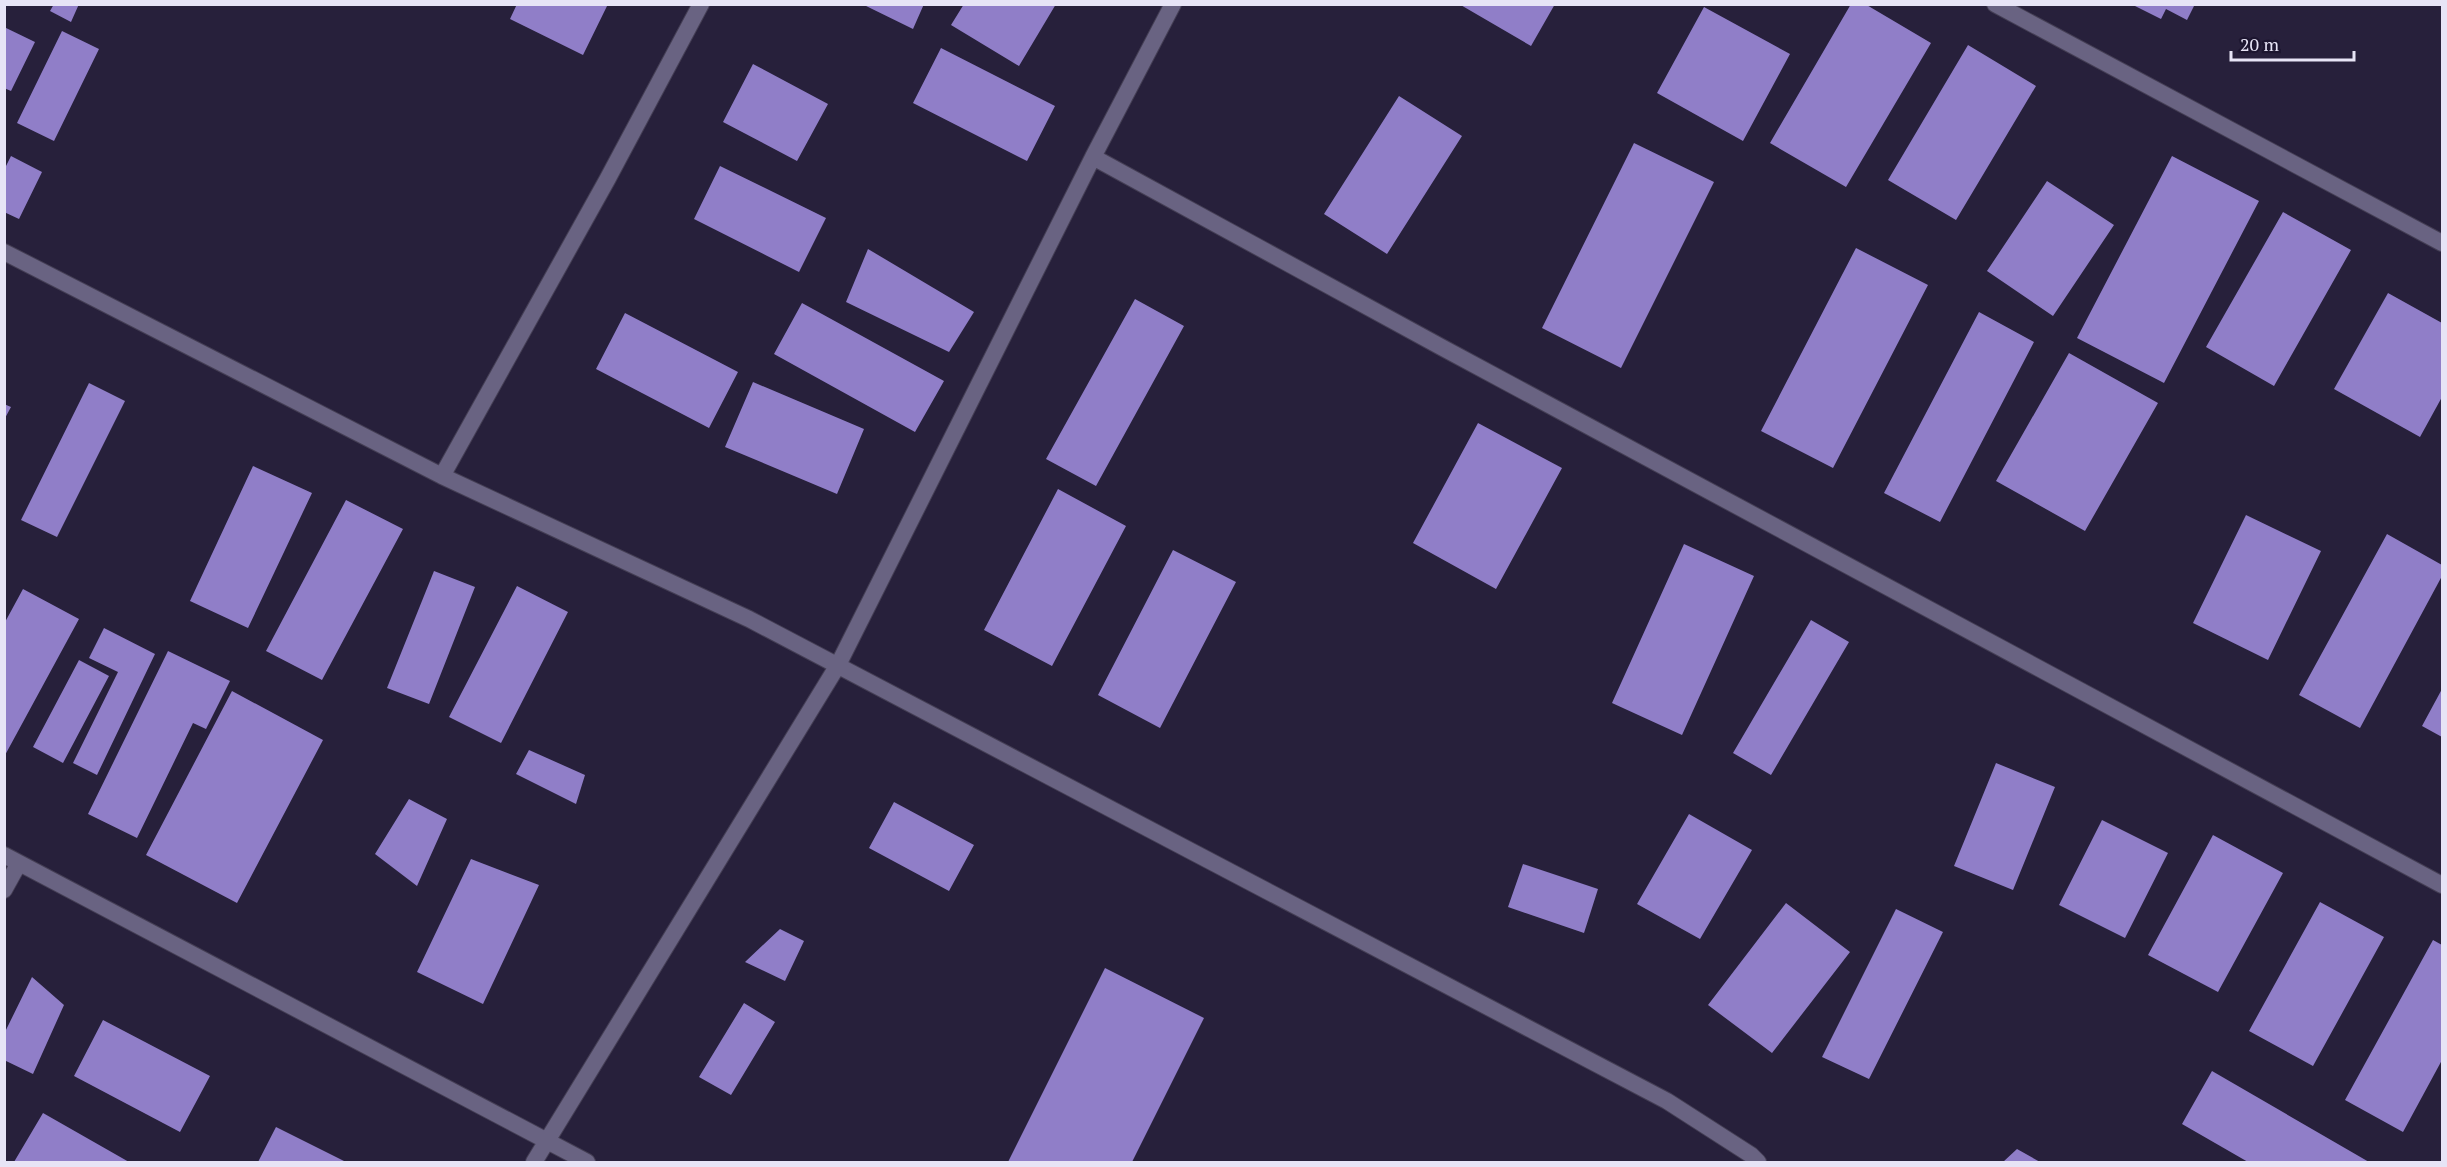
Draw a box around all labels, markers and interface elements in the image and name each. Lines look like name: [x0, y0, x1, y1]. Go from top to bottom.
scale bar: [2231, 24, 2354, 62]
text: 20 m: [2240, 32, 2280, 56]

